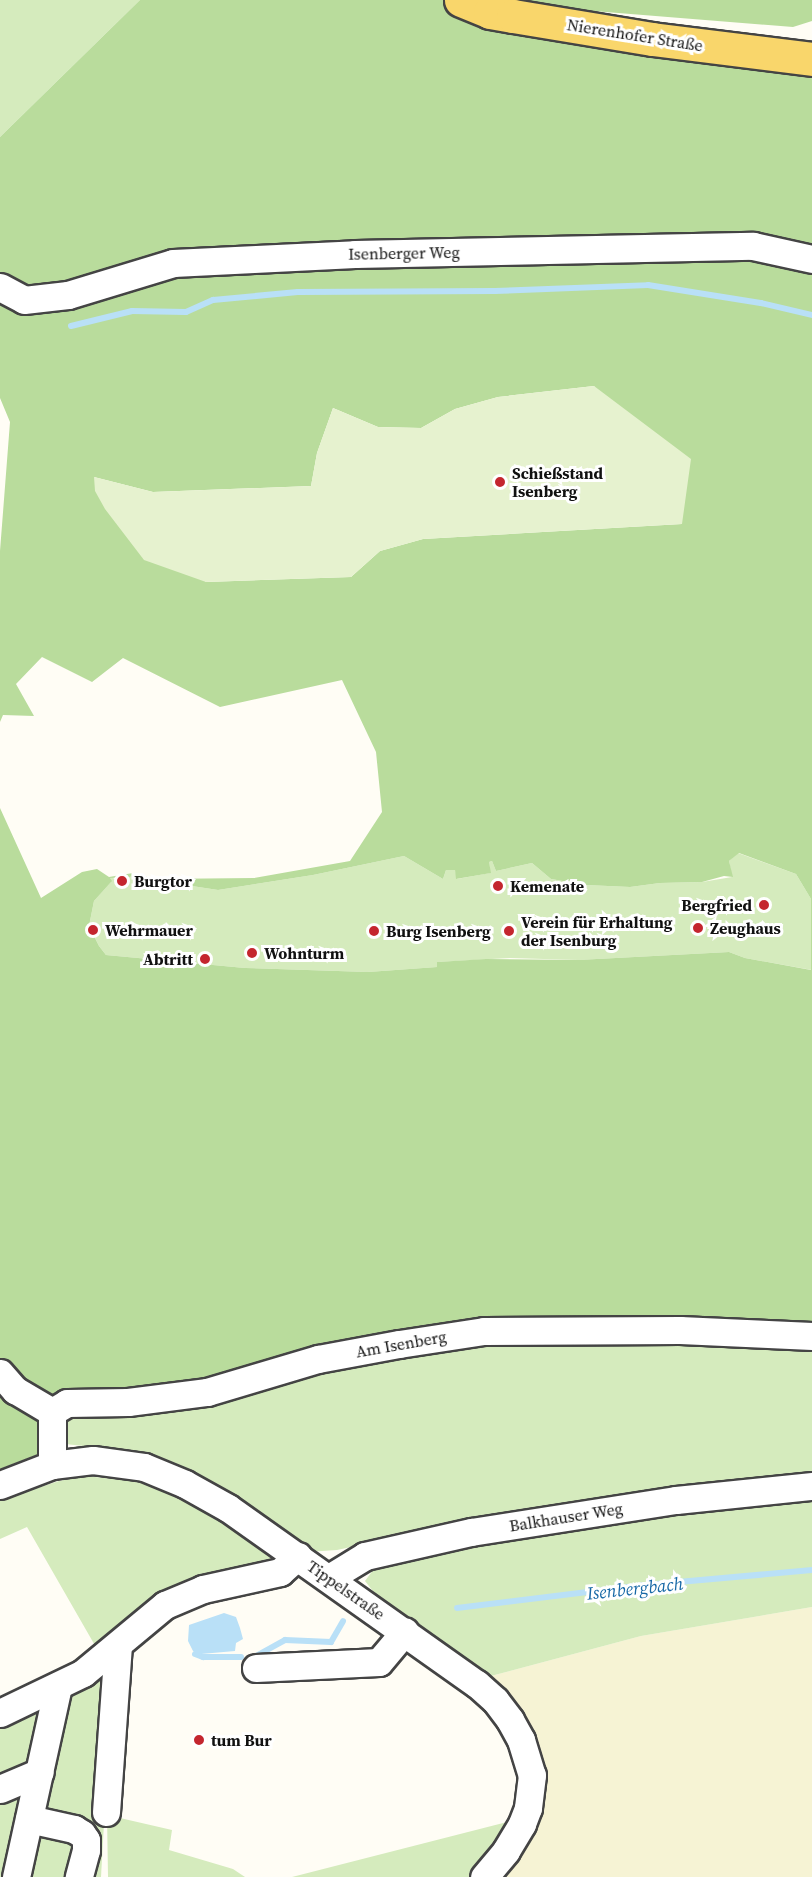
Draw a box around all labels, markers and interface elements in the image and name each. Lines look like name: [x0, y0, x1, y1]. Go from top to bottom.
street label: Nierenhofer Straße: [566, 15, 704, 55]
street label: Isenberger Weg: [348, 242, 460, 264]
place label: Schießstand Isenberg: [512, 463, 603, 501]
marker: Schießstand Isenberg: [493, 475, 507, 489]
place label: Burgtor: [134, 871, 192, 891]
marker: Burgtor: [115, 874, 129, 888]
place label: Kemenate: [510, 876, 584, 896]
marker: Kemenate: [491, 879, 505, 893]
place label: Bergfried: [681, 895, 752, 915]
marker: Bergfried: [757, 898, 771, 912]
place label: Verein für Erhaltung der Isenburg: [521, 912, 673, 950]
place label: Zeughaus: [710, 918, 781, 938]
place label: Wehrmauer: [105, 920, 193, 940]
place label: Burg Isenberg: [386, 921, 491, 941]
marker: Zeughaus: [691, 921, 705, 935]
marker: Wehrmauer: [86, 923, 100, 937]
marker: Burg Isenberg: [367, 924, 381, 938]
marker: Verein für Erhaltung der Isenburg: [502, 924, 516, 938]
place label: Wohnturm: [264, 943, 344, 963]
marker: Wohnturm: [245, 946, 259, 960]
place label: Abtritt: [143, 949, 193, 969]
marker: Abtritt: [198, 952, 212, 966]
street label: Am Isenberg: [354, 1327, 448, 1361]
street label: Balkhauser Weg: [508, 1499, 624, 1535]
street label: Tippelstraße: [304, 1556, 388, 1624]
water label: Isenbergbach: [586, 1573, 684, 1605]
place label: tum Bur: [211, 1730, 272, 1750]
marker: tum Bur: [192, 1733, 206, 1747]

